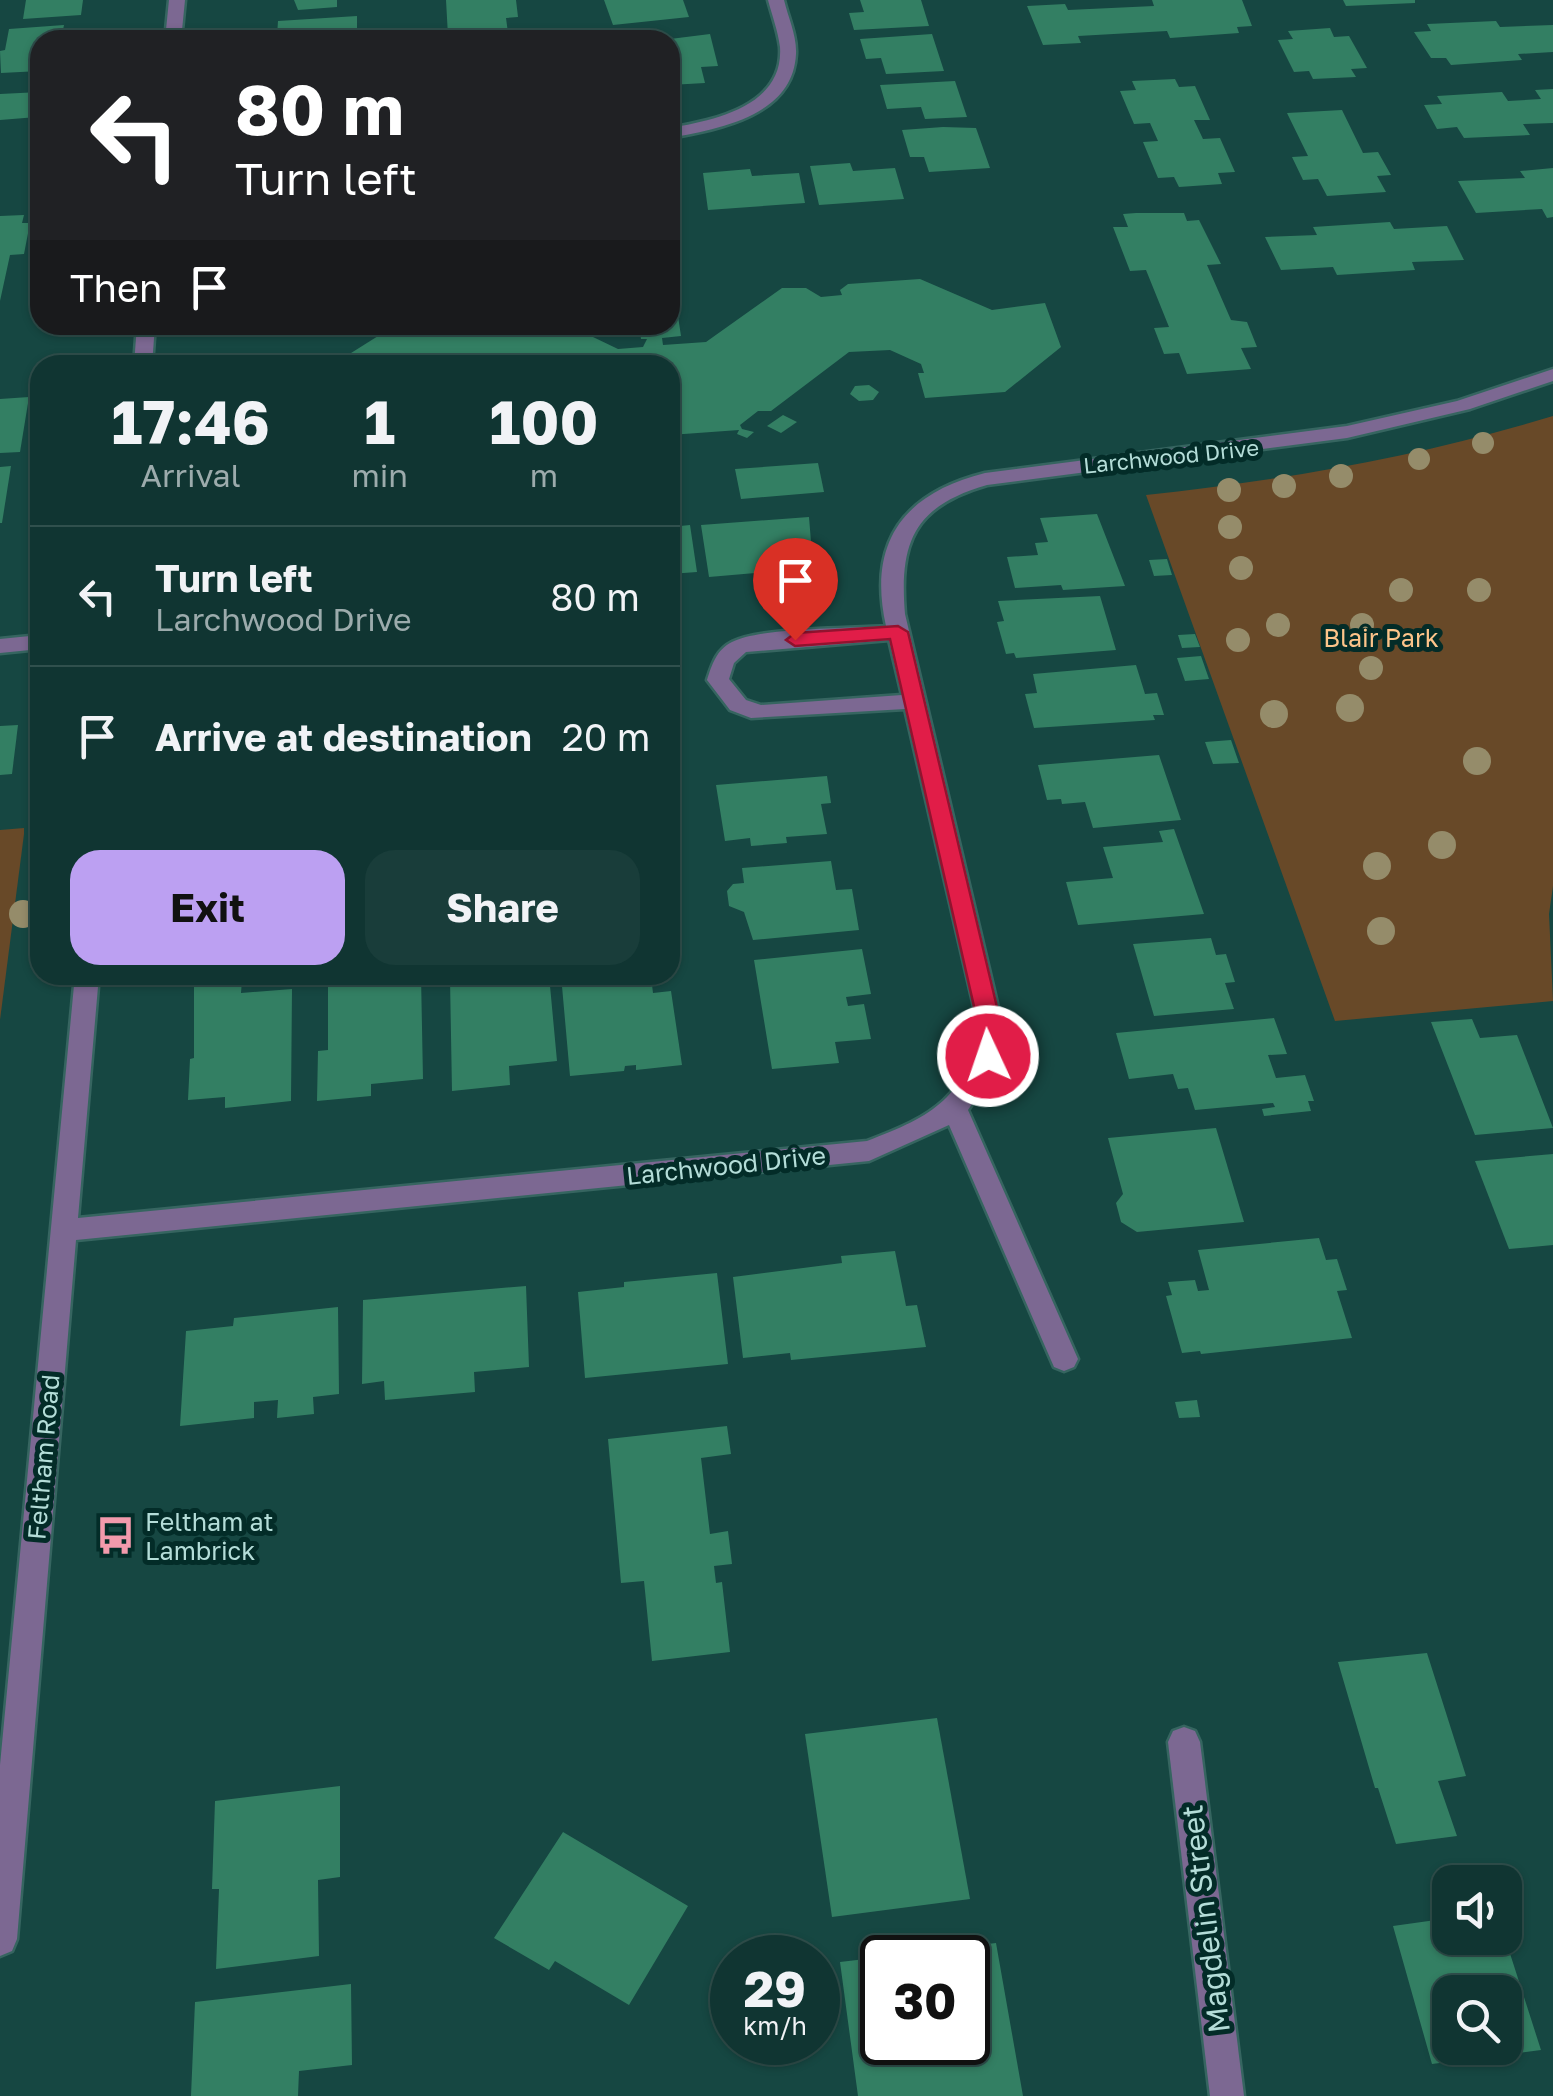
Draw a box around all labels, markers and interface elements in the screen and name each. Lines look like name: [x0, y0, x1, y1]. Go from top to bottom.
text: 80 m: [235, 66, 404, 150]
icon: left: [70, 70, 200, 200]
text: Turn left: [235, 151, 417, 205]
icon: arrive: [182, 260, 237, 315]
text: Then: [70, 265, 162, 310]
text: 17:46: [112, 385, 270, 457]
text: 1: [364, 385, 395, 457]
text: 100: [490, 385, 598, 457]
street label: Larchwood Drive: [1082, 433, 1260, 479]
text: Arrival: [141, 456, 241, 494]
text: min: [351, 456, 408, 494]
text: m: [530, 456, 558, 494]
pin: [753, 538, 838, 641]
icon: arrive: [768, 553, 823, 608]
text: Turn left: [155, 555, 313, 600]
icon: left: [70, 569, 125, 624]
text: 80 m: [550, 574, 640, 619]
text: Larchwood Drive: [155, 600, 412, 638]
park label: Blair Park: [1323, 622, 1439, 653]
icon: arrive: [70, 709, 125, 764]
text: Arrive at destination: [155, 714, 532, 759]
text: 20 m: [562, 714, 650, 759]
button: Exit: [70, 850, 345, 965]
button: Share: [365, 850, 640, 965]
position arrow: [936, 1004, 1040, 1108]
street label: Larchwood Drive: [625, 1139, 827, 1191]
street label: Feltham Road: [20, 1373, 66, 1541]
place label: Feltham at Lambrick: [145, 1506, 273, 1566]
bus stop icon: Feltham at Lambrick: [94, 1514, 136, 1556]
street label: Magdelin Street: [1173, 1803, 1237, 2035]
map controls: [1432, 1865, 1522, 2065]
button: sound: [1432, 1865, 1522, 1955]
speed limit sign: 30: [860, 1935, 990, 2065]
text: 29: [744, 1958, 806, 2018]
button: search: [1432, 1975, 1522, 2065]
text: km/h: [743, 2010, 807, 2041]

